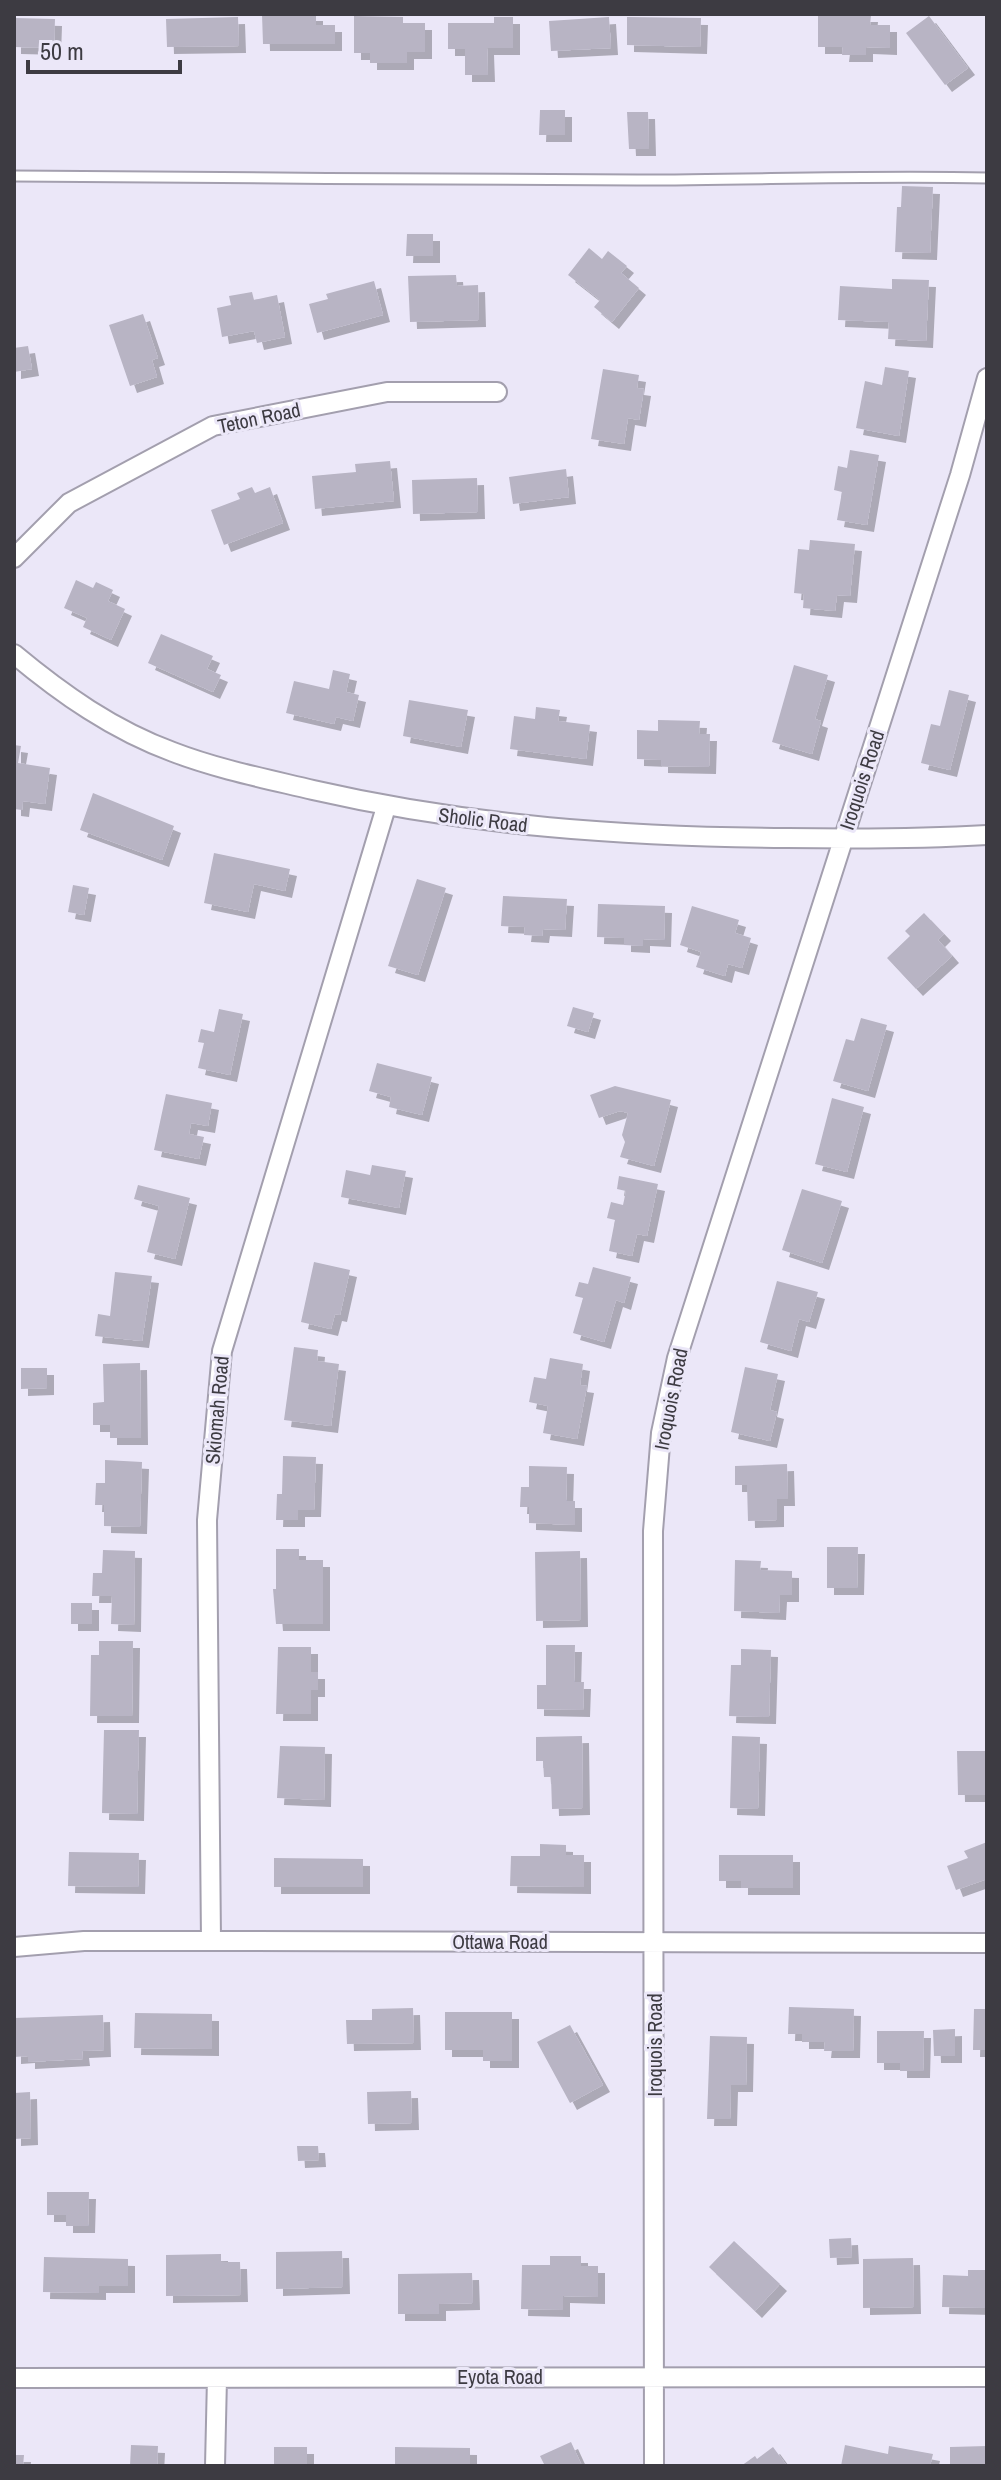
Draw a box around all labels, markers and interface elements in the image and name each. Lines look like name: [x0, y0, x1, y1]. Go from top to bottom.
scale bar: [28, 24, 180, 74]
text: 50 m: [40, 35, 84, 67]
street label: Teton Road: [215, 396, 303, 439]
street label: Iroquois Road: [833, 727, 890, 833]
street label: Sholic Road: [437, 801, 529, 838]
street label: Iroquois Road: [647, 1346, 694, 1452]
street label: Skiomah Road: [198, 1355, 235, 1465]
street label: Ottawa Road: [452, 1928, 548, 1955]
street label: Iroquois Road: [641, 1993, 668, 2097]
street label: Eyota Road: [457, 2363, 543, 2390]

